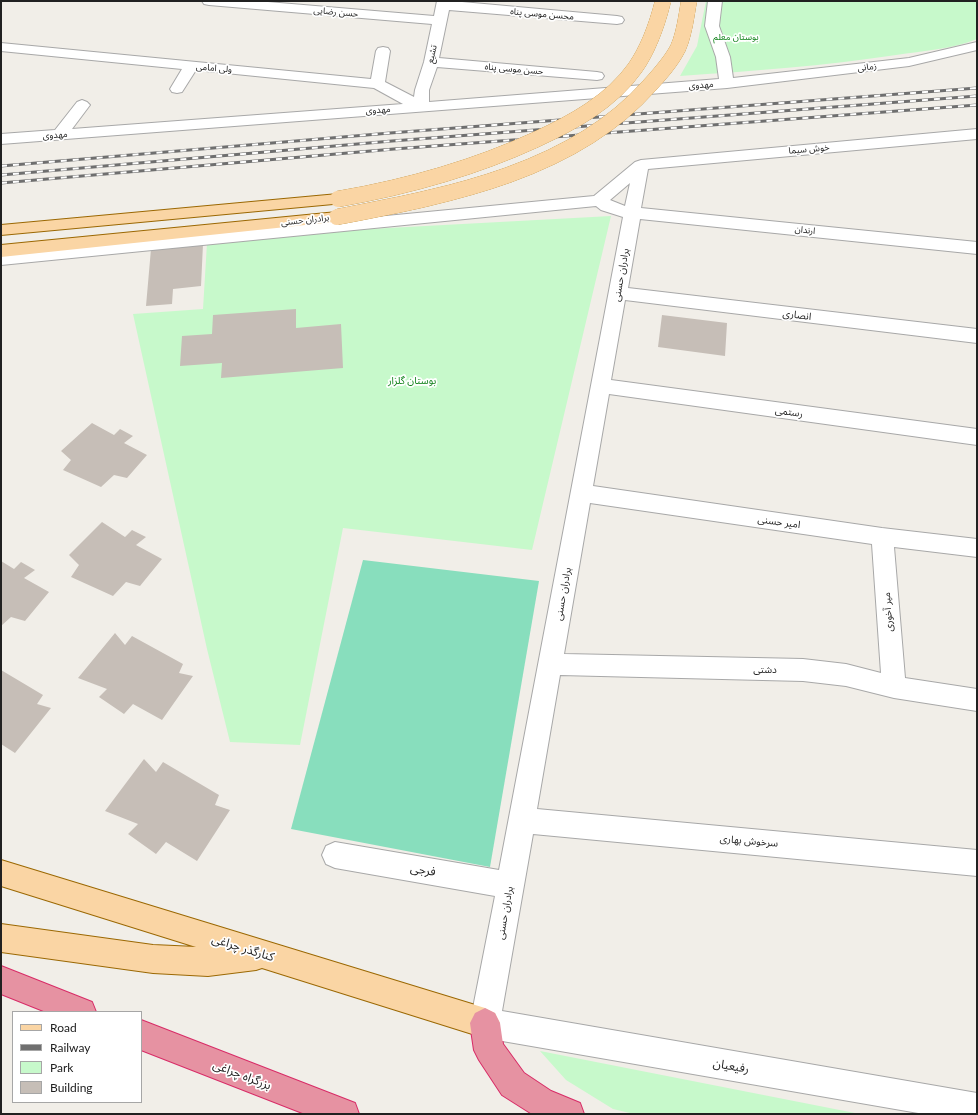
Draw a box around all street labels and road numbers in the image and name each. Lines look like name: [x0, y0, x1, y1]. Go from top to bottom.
street label: حسن رضایی: [313, 5, 359, 19]
street label: محسن موسی پناه: [510, 6, 574, 22]
street label: تشیع: [425, 44, 439, 64]
street label: زمانی: [857, 60, 877, 74]
street label: ولی امامی: [196, 61, 232, 75]
street label: حسن موسی پناه: [484, 61, 544, 77]
street label: مهدوی: [688, 79, 714, 91]
street label: مهدوی: [365, 104, 391, 116]
street label: مهدوی: [42, 129, 68, 141]
street label: خوش سیما: [788, 142, 830, 156]
street label: برادران حسنی: [280, 212, 330, 228]
street label: ارندان: [794, 224, 816, 236]
street label: برادران حسنی: [610, 247, 632, 303]
street label: انصاری: [782, 307, 812, 323]
street label: رستمی: [774, 404, 804, 420]
street label: امیر حسنی: [757, 513, 801, 531]
street label: برادران حسنی: [552, 566, 574, 622]
street label: میر آخوری: [881, 592, 895, 632]
street label: دشتی: [753, 664, 777, 676]
street label: سرخوش بهاری: [719, 832, 779, 850]
street label: فرجی: [409, 861, 437, 879]
street label: برادران حسنی: [494, 885, 516, 941]
street label: کنارگذر چراغی: [210, 932, 276, 964]
street label: رفیعیان: [712, 1056, 750, 1076]
street label: بزرگراه چراغی: [211, 1057, 273, 1093]

